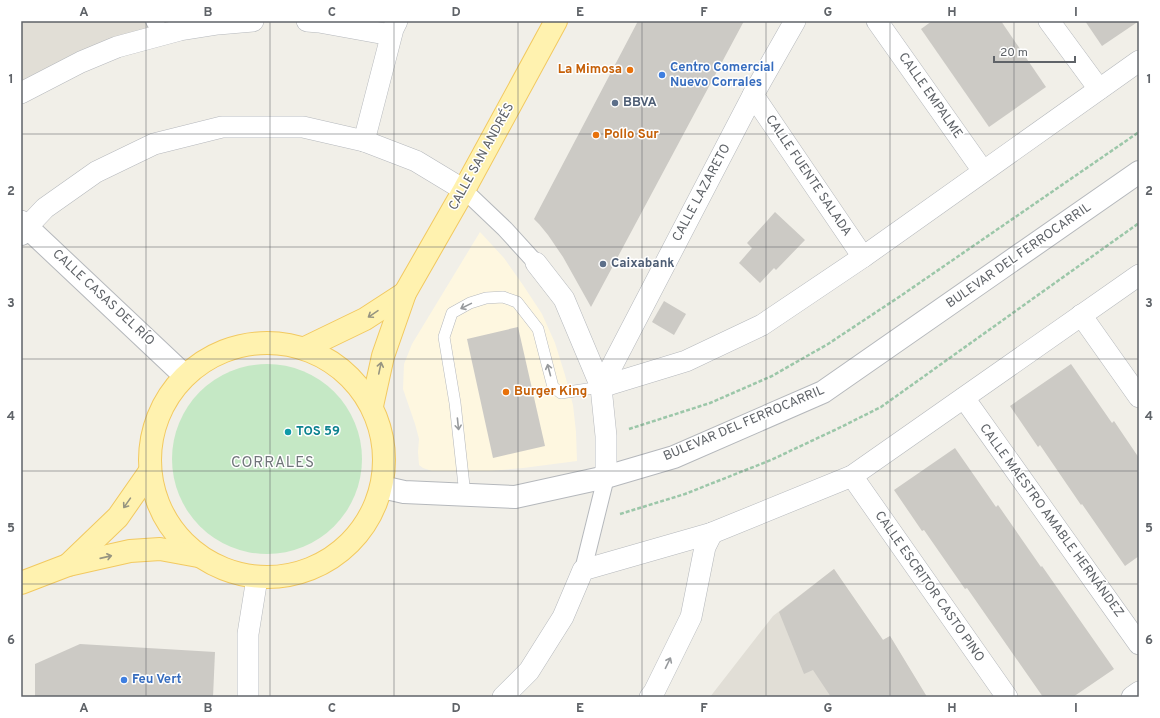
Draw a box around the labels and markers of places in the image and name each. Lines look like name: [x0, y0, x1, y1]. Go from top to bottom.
place label: Centro Comercial Nuevo Corrales: [670, 60, 774, 91]
place label: La Mimosa: [558, 62, 622, 78]
marker: La Mimosa: [625, 65, 635, 75]
marker: Centro Comercial Nuevo Corrales: [657, 70, 667, 80]
place label: BBVA: [623, 95, 657, 111]
marker: BBVA: [610, 98, 620, 108]
place label: Pollo Sur: [604, 127, 659, 143]
marker: Pollo Sur: [591, 130, 601, 140]
place label: Caixabank: [611, 256, 675, 272]
marker: Caixabank: [598, 259, 608, 269]
place label: Burger King: [514, 384, 587, 400]
marker: Burger King: [501, 387, 511, 397]
place label: TOS 59: [296, 424, 340, 440]
marker: TOS 59: [283, 427, 293, 437]
place label: Feu Vert: [132, 672, 182, 688]
marker: Feu Vert: [119, 675, 129, 685]

